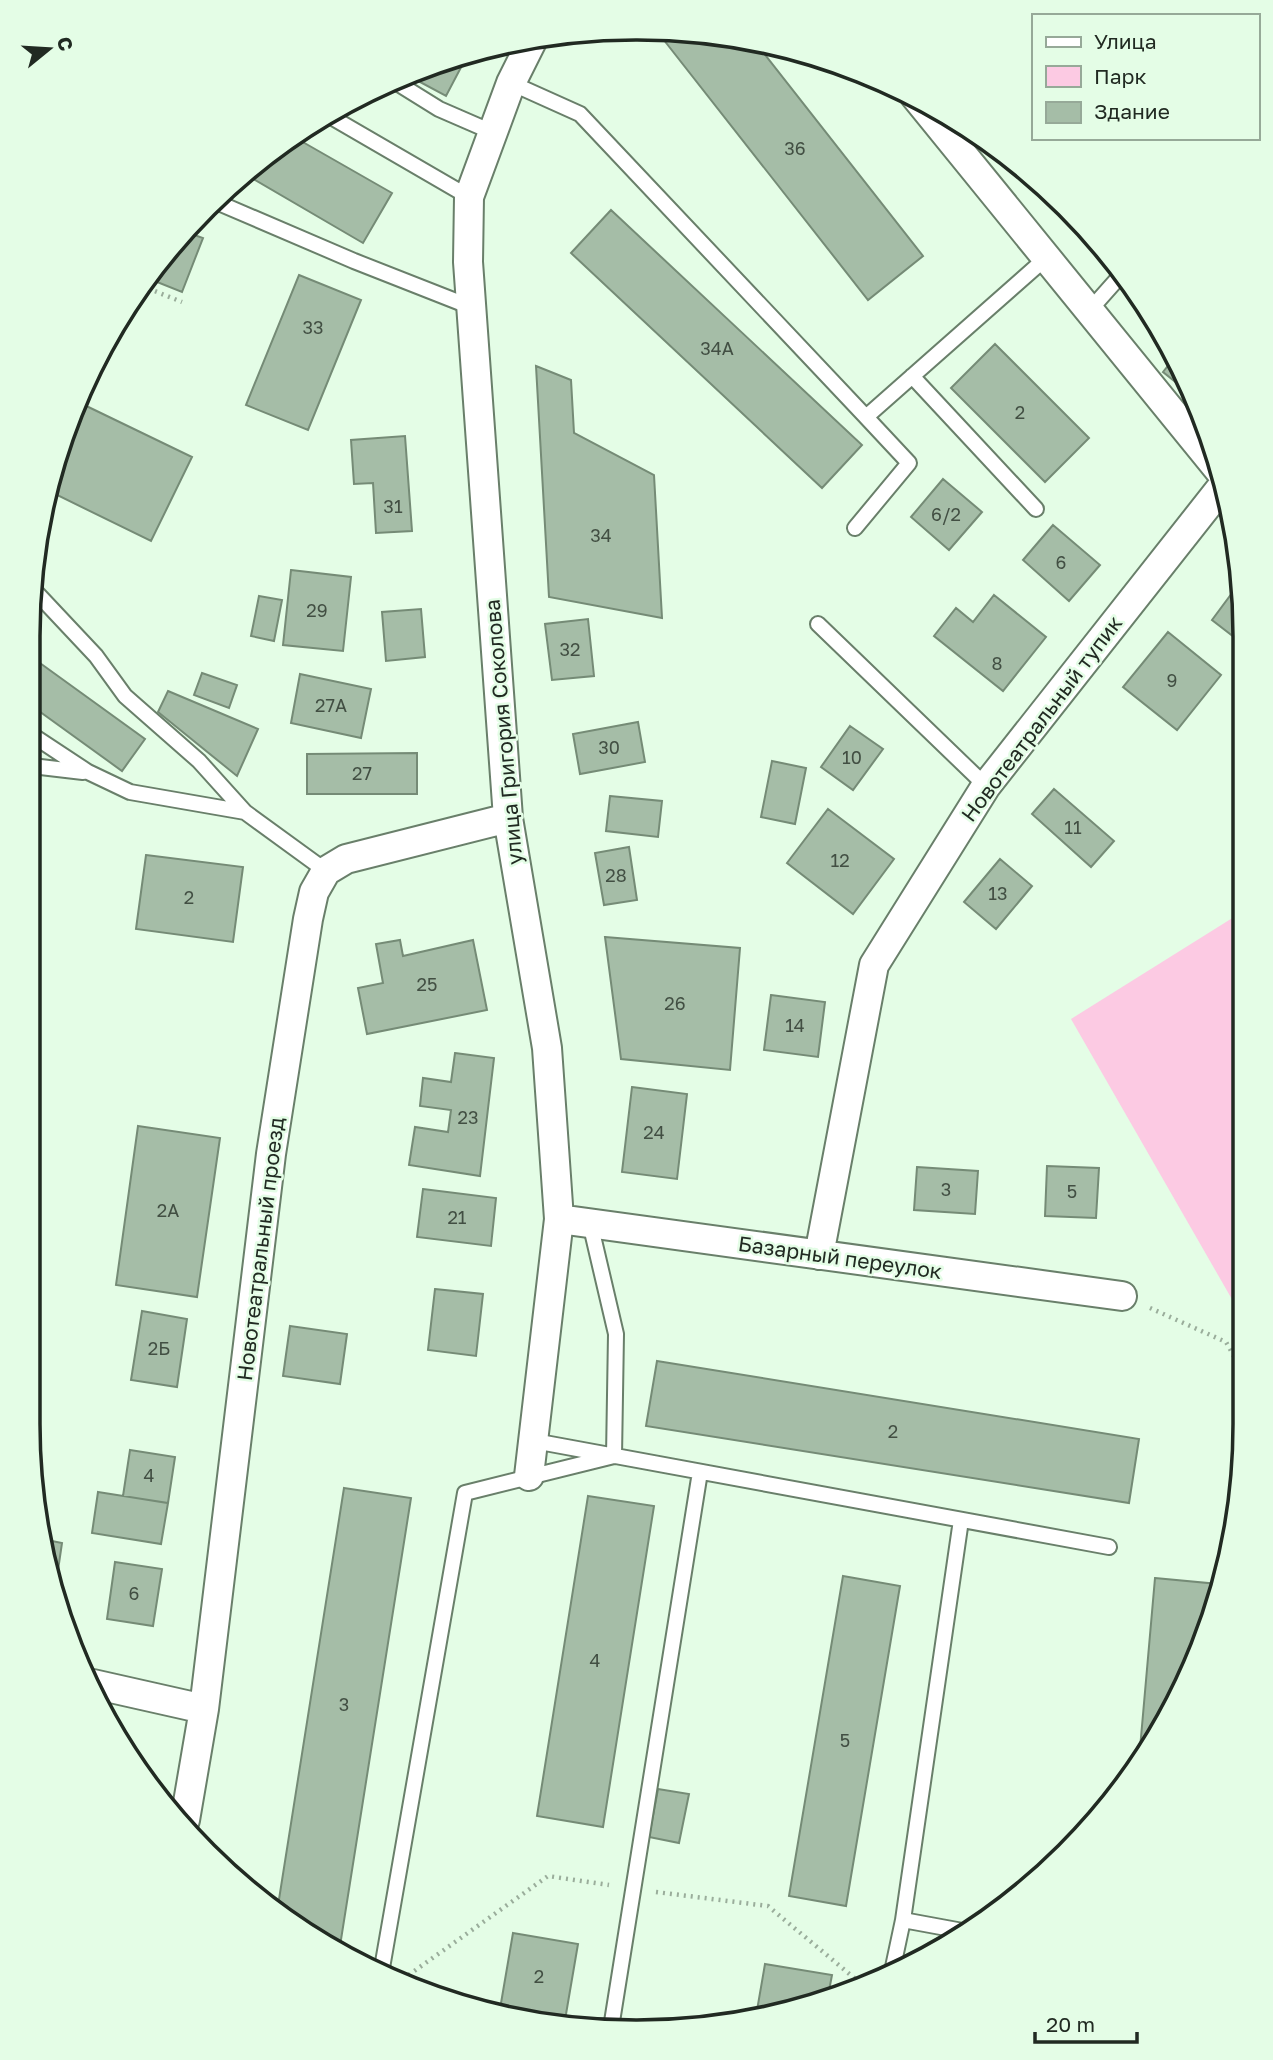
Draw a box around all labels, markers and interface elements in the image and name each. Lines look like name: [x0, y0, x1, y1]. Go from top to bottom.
north arrow: [14, 14, 84, 84]
legend: [1032, 14, 1259, 140]
text: Улица: [1094, 28, 1157, 54]
text: С: [53, 34, 79, 54]
text: Парк: [1094, 63, 1147, 89]
text: Здание: [1094, 98, 1170, 124]
house number: 36: [784, 137, 806, 159]
house number: 33: [302, 316, 324, 338]
house number: 34А: [700, 337, 734, 359]
house number: 2: [1015, 401, 1025, 423]
house number: 31: [383, 495, 403, 517]
house number: 6/2: [931, 503, 961, 525]
house number: 34: [590, 524, 612, 546]
house number: 6: [1056, 551, 1066, 573]
street label: улица Григория Соколова: [478, 598, 528, 866]
house number: 29: [306, 599, 328, 621]
street label: Новотеатральный тупик: [955, 610, 1127, 827]
house number: 32: [560, 638, 580, 660]
house number: 8: [992, 652, 1002, 674]
house number: 9: [1167, 669, 1177, 691]
house number: 27А: [315, 694, 347, 716]
house number: 30: [598, 736, 620, 758]
house number: 10: [842, 746, 862, 768]
house number: 27: [352, 762, 372, 784]
house number: 11: [1064, 816, 1082, 838]
house number: 12: [830, 849, 850, 871]
house number: 28: [605, 864, 627, 886]
house number: 13: [988, 882, 1008, 904]
house number: 2: [184, 886, 194, 908]
house number: 25: [417, 973, 437, 995]
house number: 26: [664, 992, 686, 1014]
house number: 14: [785, 1014, 805, 1036]
house number: 23: [458, 1106, 478, 1128]
street label: Новотеатральный проезд: [231, 1115, 289, 1382]
house number: 24: [643, 1121, 665, 1143]
house number: 3: [941, 1178, 951, 1200]
house number: 5: [1067, 1180, 1077, 1202]
house number: 2А: [157, 1199, 179, 1221]
house number: 21: [447, 1206, 467, 1228]
street label: Базарный переулок: [737, 1230, 944, 1284]
house number: 2Б: [148, 1337, 170, 1359]
house number: 2: [888, 1420, 898, 1442]
house number: 4: [144, 1464, 155, 1486]
house number: 6: [129, 1582, 139, 1604]
house number: 4: [590, 1649, 601, 1671]
house number: 3: [339, 1693, 349, 1715]
house number: 5: [840, 1729, 850, 1751]
house number: 2: [534, 1965, 544, 1987]
scale bar: [1035, 2000, 1136, 2044]
text: 20 m: [1046, 2011, 1095, 2037]

